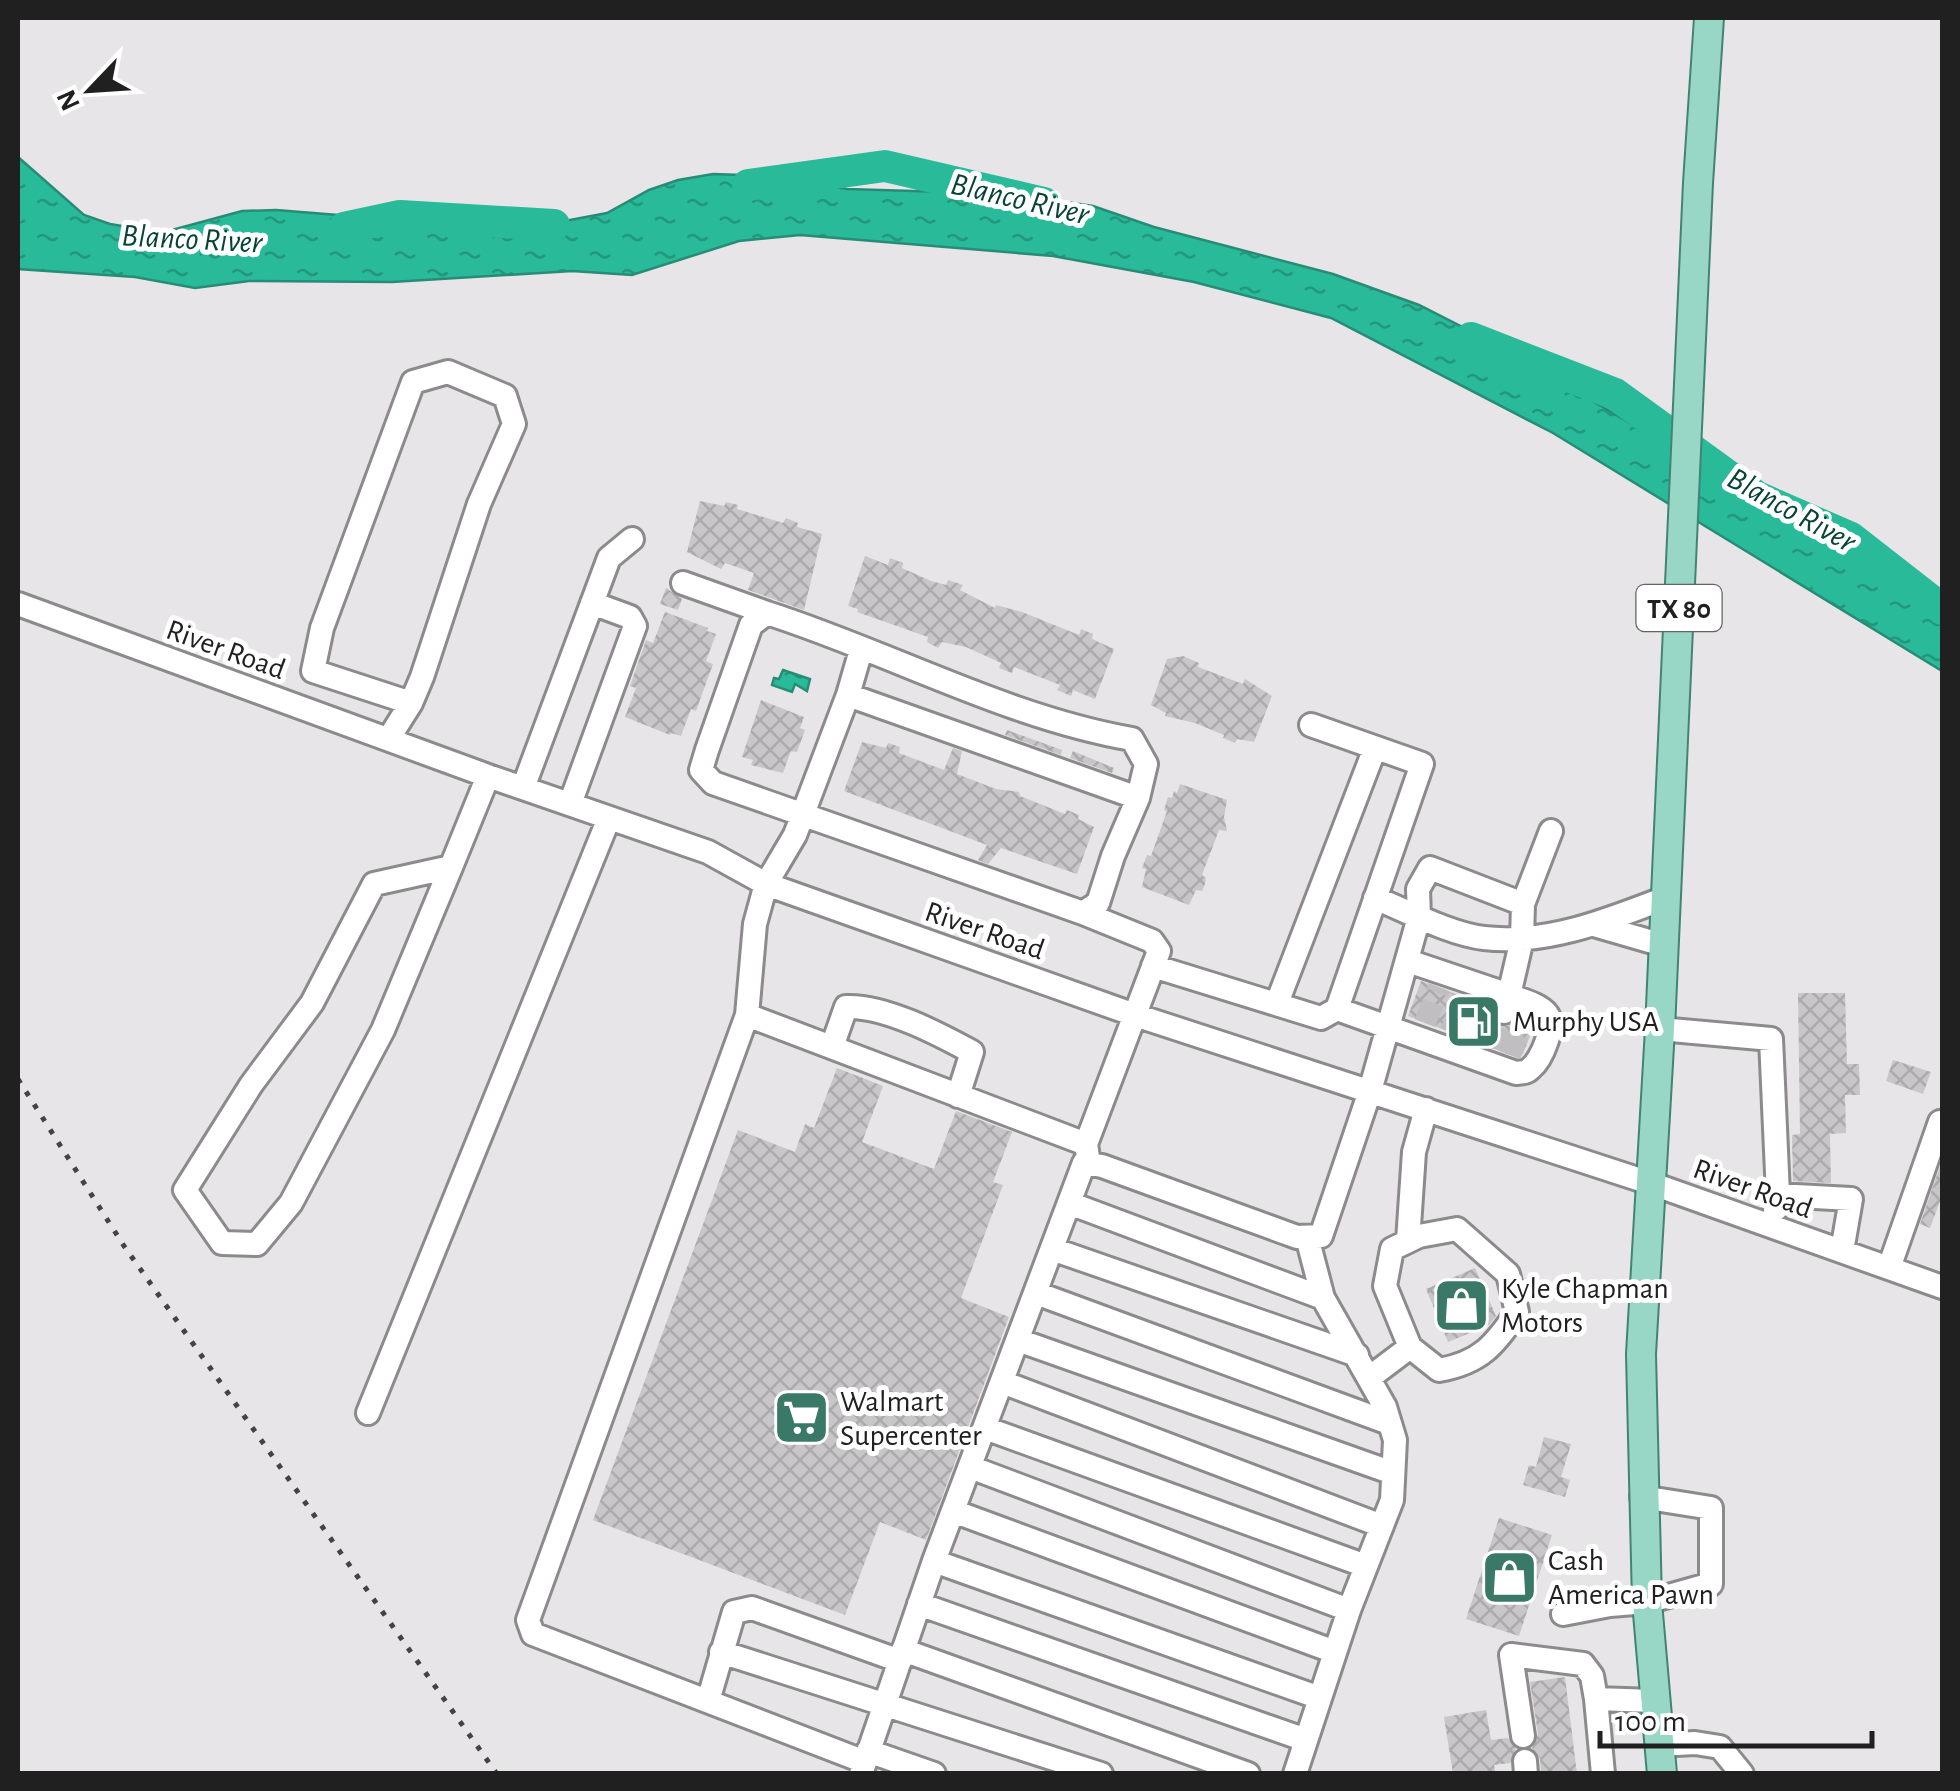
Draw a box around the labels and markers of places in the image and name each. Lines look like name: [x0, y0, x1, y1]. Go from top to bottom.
fuel station icon: Murphy USA: [1444, 991, 1504, 1051]
place label: Murphy USA: [1513, 1007, 1659, 1037]
place label: Kyle Chapman Motors: [1501, 1274, 1669, 1338]
shop icon: Kyle Chapman Motors: [1432, 1275, 1492, 1335]
place label: Walmart Supercenter: [840, 1387, 982, 1451]
supermarket icon: Walmart Supercenter: [771, 1388, 831, 1448]
place label: Cash America Pawn: [1548, 1546, 1714, 1610]
shop icon: Cash America Pawn: [1479, 1547, 1539, 1607]

